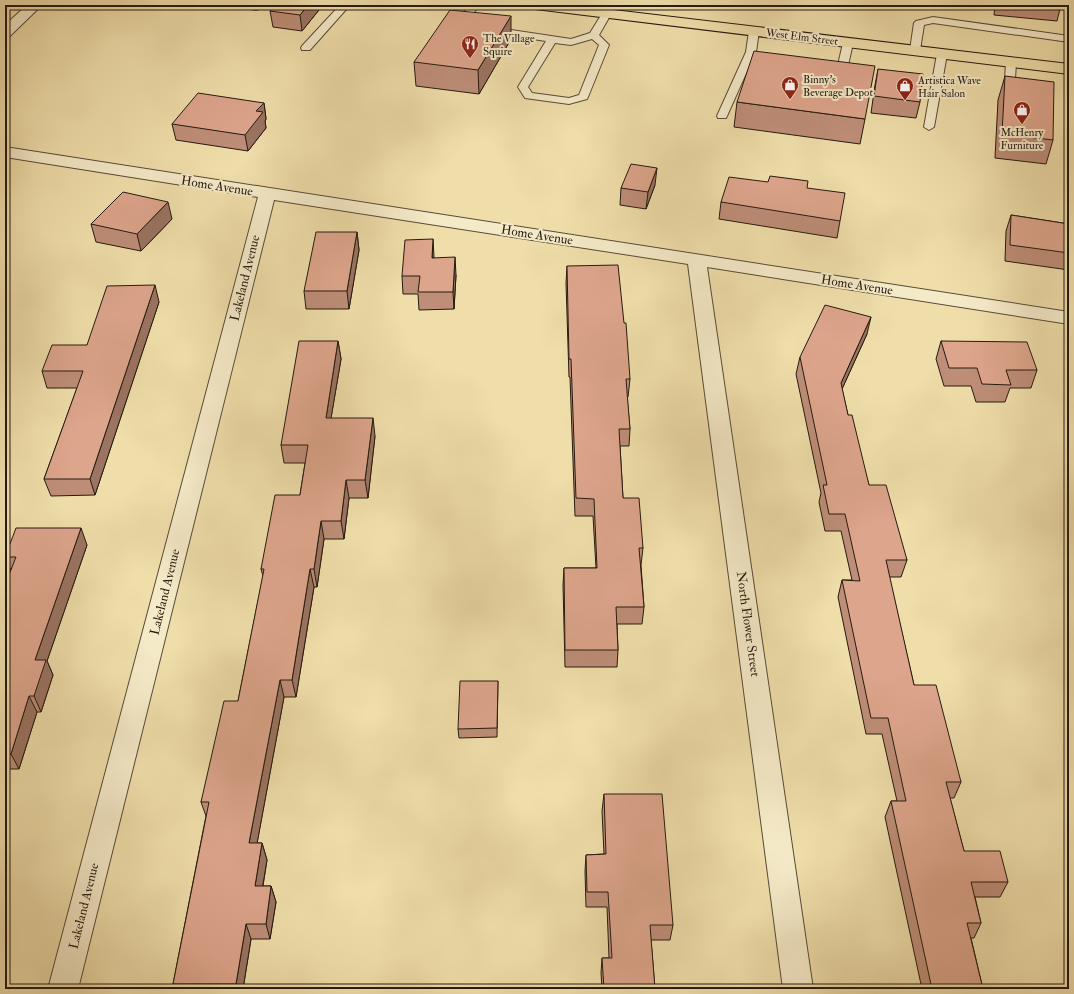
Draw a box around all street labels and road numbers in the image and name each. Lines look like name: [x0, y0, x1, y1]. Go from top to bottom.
street label: West Elm Street: [764, 26, 839, 48]
street label: Home Avenue: [180, 172, 255, 200]
street label: Home Avenue: [500, 221, 575, 249]
street label: Lakeland Avenue: [227, 233, 264, 323]
street label: Home Avenue: [820, 271, 895, 299]
street label: Lakeland Avenue: [147, 547, 184, 637]
street label: North Flower Street: [733, 570, 763, 678]
street label: Lakeland Avenue: [66, 861, 103, 951]

